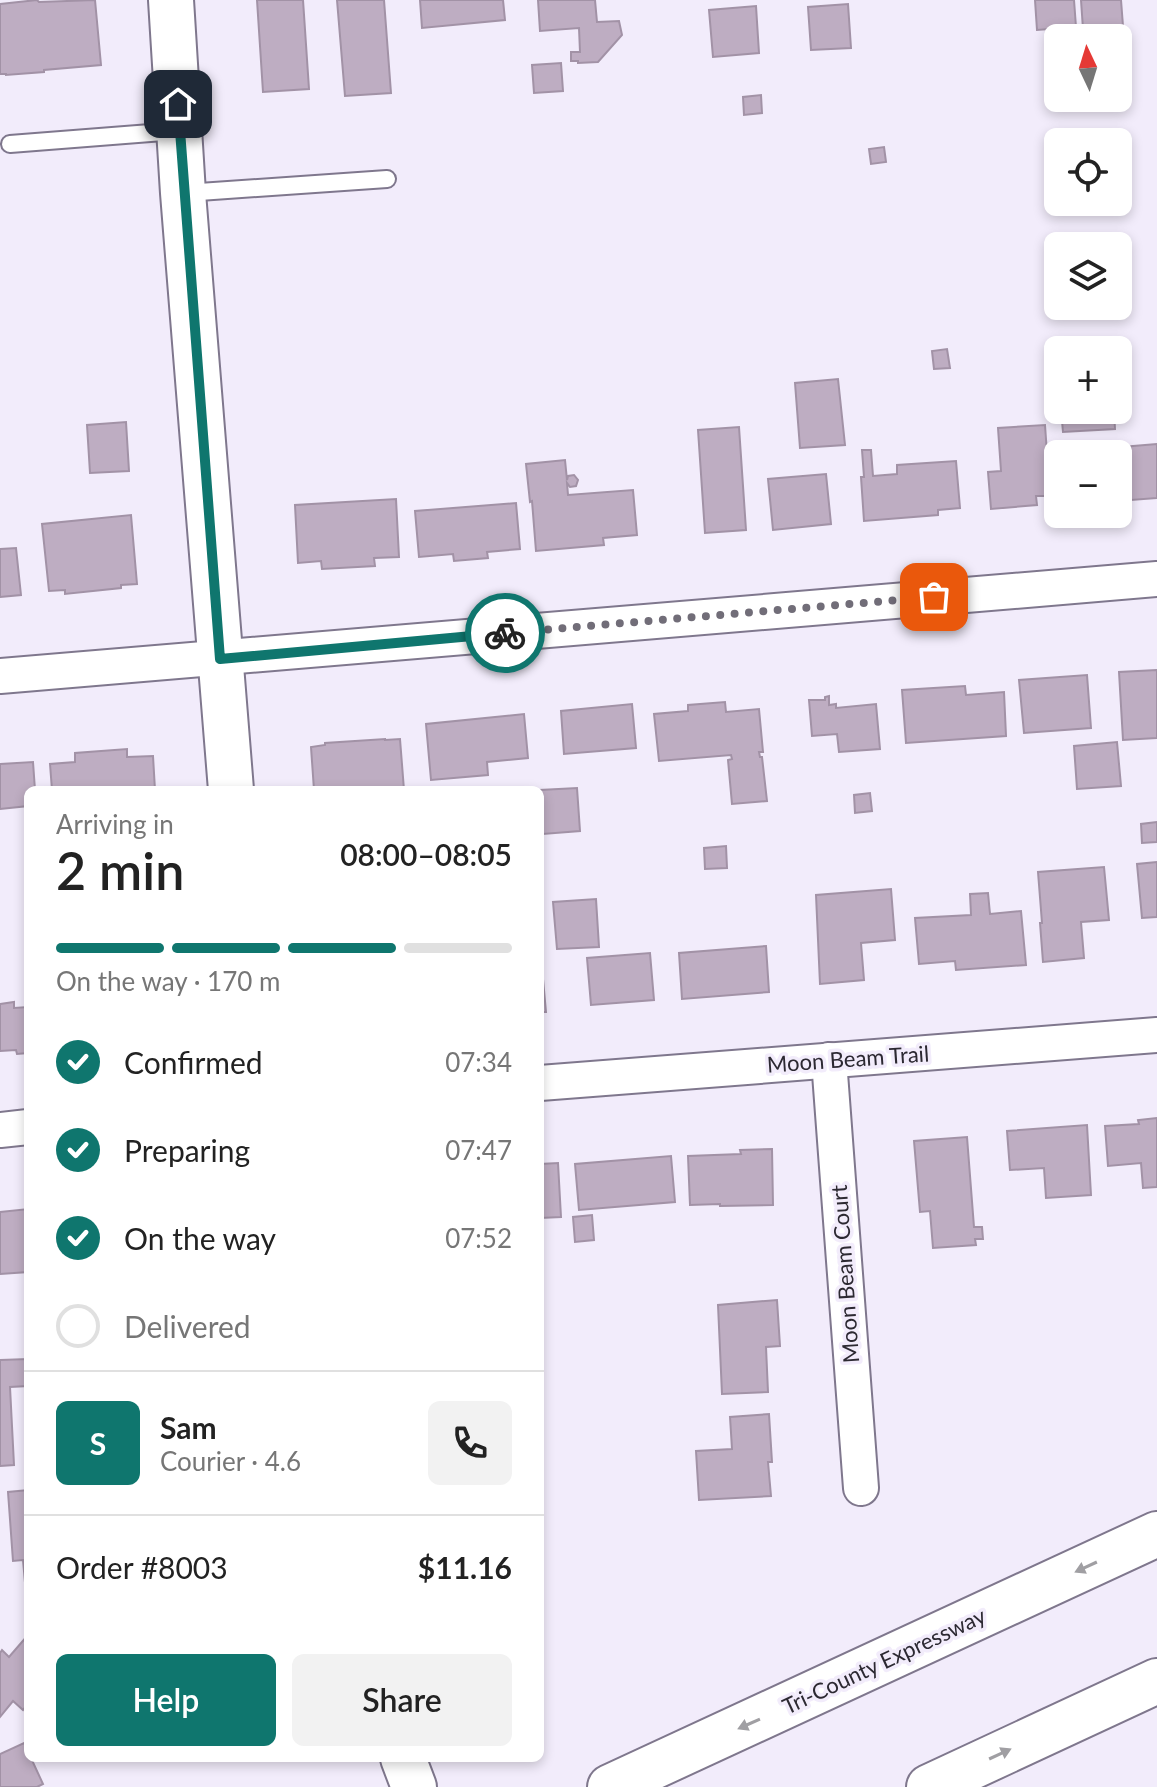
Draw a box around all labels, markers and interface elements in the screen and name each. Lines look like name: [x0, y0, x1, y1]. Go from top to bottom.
north arrow: [1044, 24, 1132, 112]
map controls: [1044, 24, 1132, 528]
pin: [144, 70, 212, 138]
icon: home: [156, 82, 200, 126]
button: locate: [1044, 128, 1132, 216]
button: layers: [1044, 232, 1132, 320]
button: +: [1044, 336, 1132, 424]
button: −: [1044, 440, 1132, 528]
pin: [900, 563, 968, 631]
icon: bag: [912, 575, 956, 619]
courier: [465, 593, 545, 673]
icon: bike: [483, 611, 527, 655]
text: Arriving in: [56, 808, 174, 840]
text: 08:00–08:05: [340, 836, 512, 872]
text: 2 min: [56, 839, 184, 901]
text: On the way · 170 m: [56, 965, 280, 997]
street label: Moon Beam Trail: [766, 1039, 930, 1078]
icon: check: [56, 1040, 100, 1084]
text: Confirmed: [124, 1044, 263, 1080]
text: 07:34: [445, 1046, 512, 1078]
icon: check: [56, 1128, 100, 1172]
text: Preparing: [124, 1132, 250, 1168]
text: 07:47: [445, 1134, 512, 1166]
street label: Moon Beam Court: [825, 1184, 864, 1364]
icon: check: [56, 1216, 100, 1260]
text: On the way: [124, 1220, 276, 1256]
text: 07:52: [445, 1222, 512, 1254]
text: Delivered: [124, 1308, 251, 1344]
button: phone: [428, 1401, 512, 1485]
text: Sam: [160, 1409, 217, 1445]
text: S: [90, 1425, 106, 1461]
text: Courier · 4.6: [160, 1445, 301, 1477]
text: Order #8003: [56, 1549, 228, 1585]
text: $11.16: [418, 1549, 512, 1585]
one-way arrow: [1075, 1560, 1098, 1574]
street label: Tri-County Expressway: [778, 1601, 990, 1719]
button: Help: [56, 1654, 276, 1746]
button: Share: [292, 1654, 512, 1746]
one-way arrow: [737, 1717, 761, 1731]
one-way arrow: [988, 1748, 1012, 1761]

